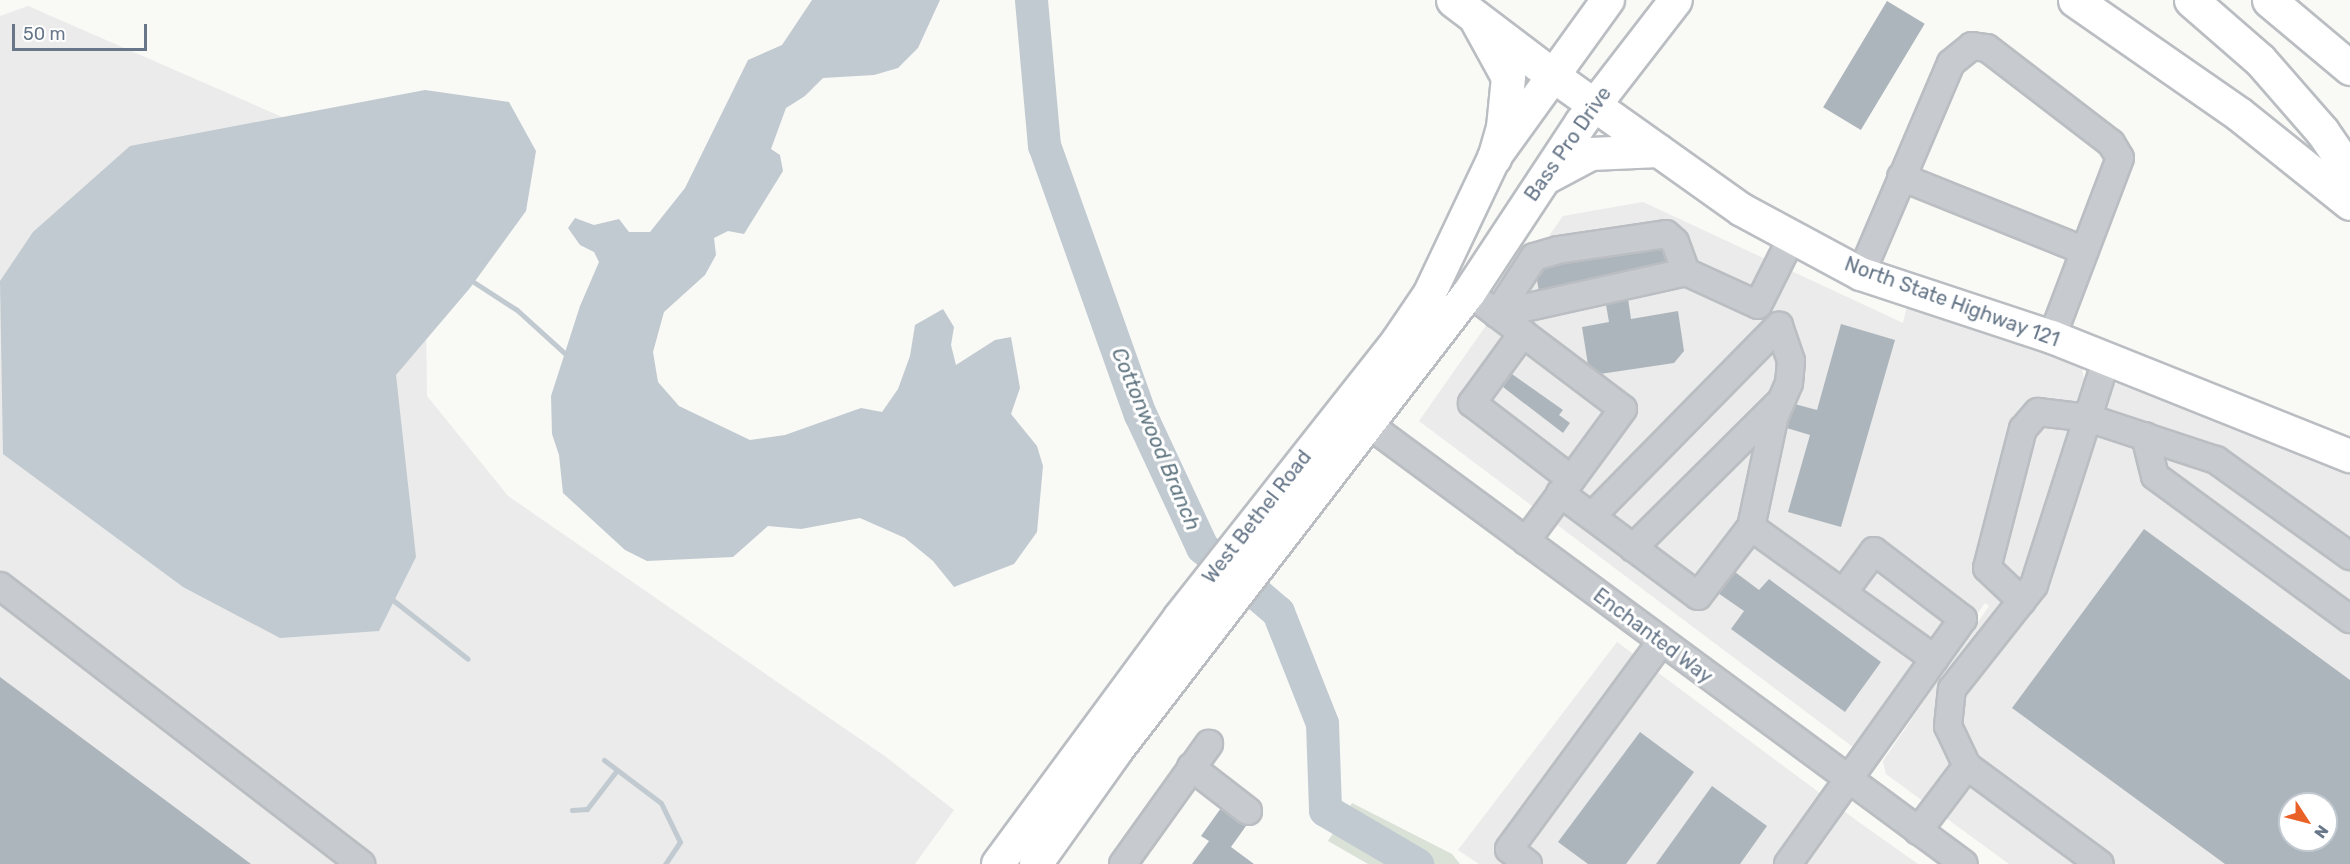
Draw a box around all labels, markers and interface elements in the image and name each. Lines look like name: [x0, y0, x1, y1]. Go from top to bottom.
scale bar: [15, 12, 150, 50]
text: 50 m: [23, 23, 66, 45]
street label: Bass Pro Drive: [1520, 82, 1616, 206]
street label: North State Highway 121: [1841, 252, 2063, 352]
water label: Cottonwood Branch: [1106, 344, 1206, 534]
street label: West Bethel Road: [1198, 446, 1316, 588]
street label: Enchanted Way: [1588, 583, 1718, 689]
north arrow: [2278, 792, 2338, 852]
text: N: [2310, 821, 2332, 842]

